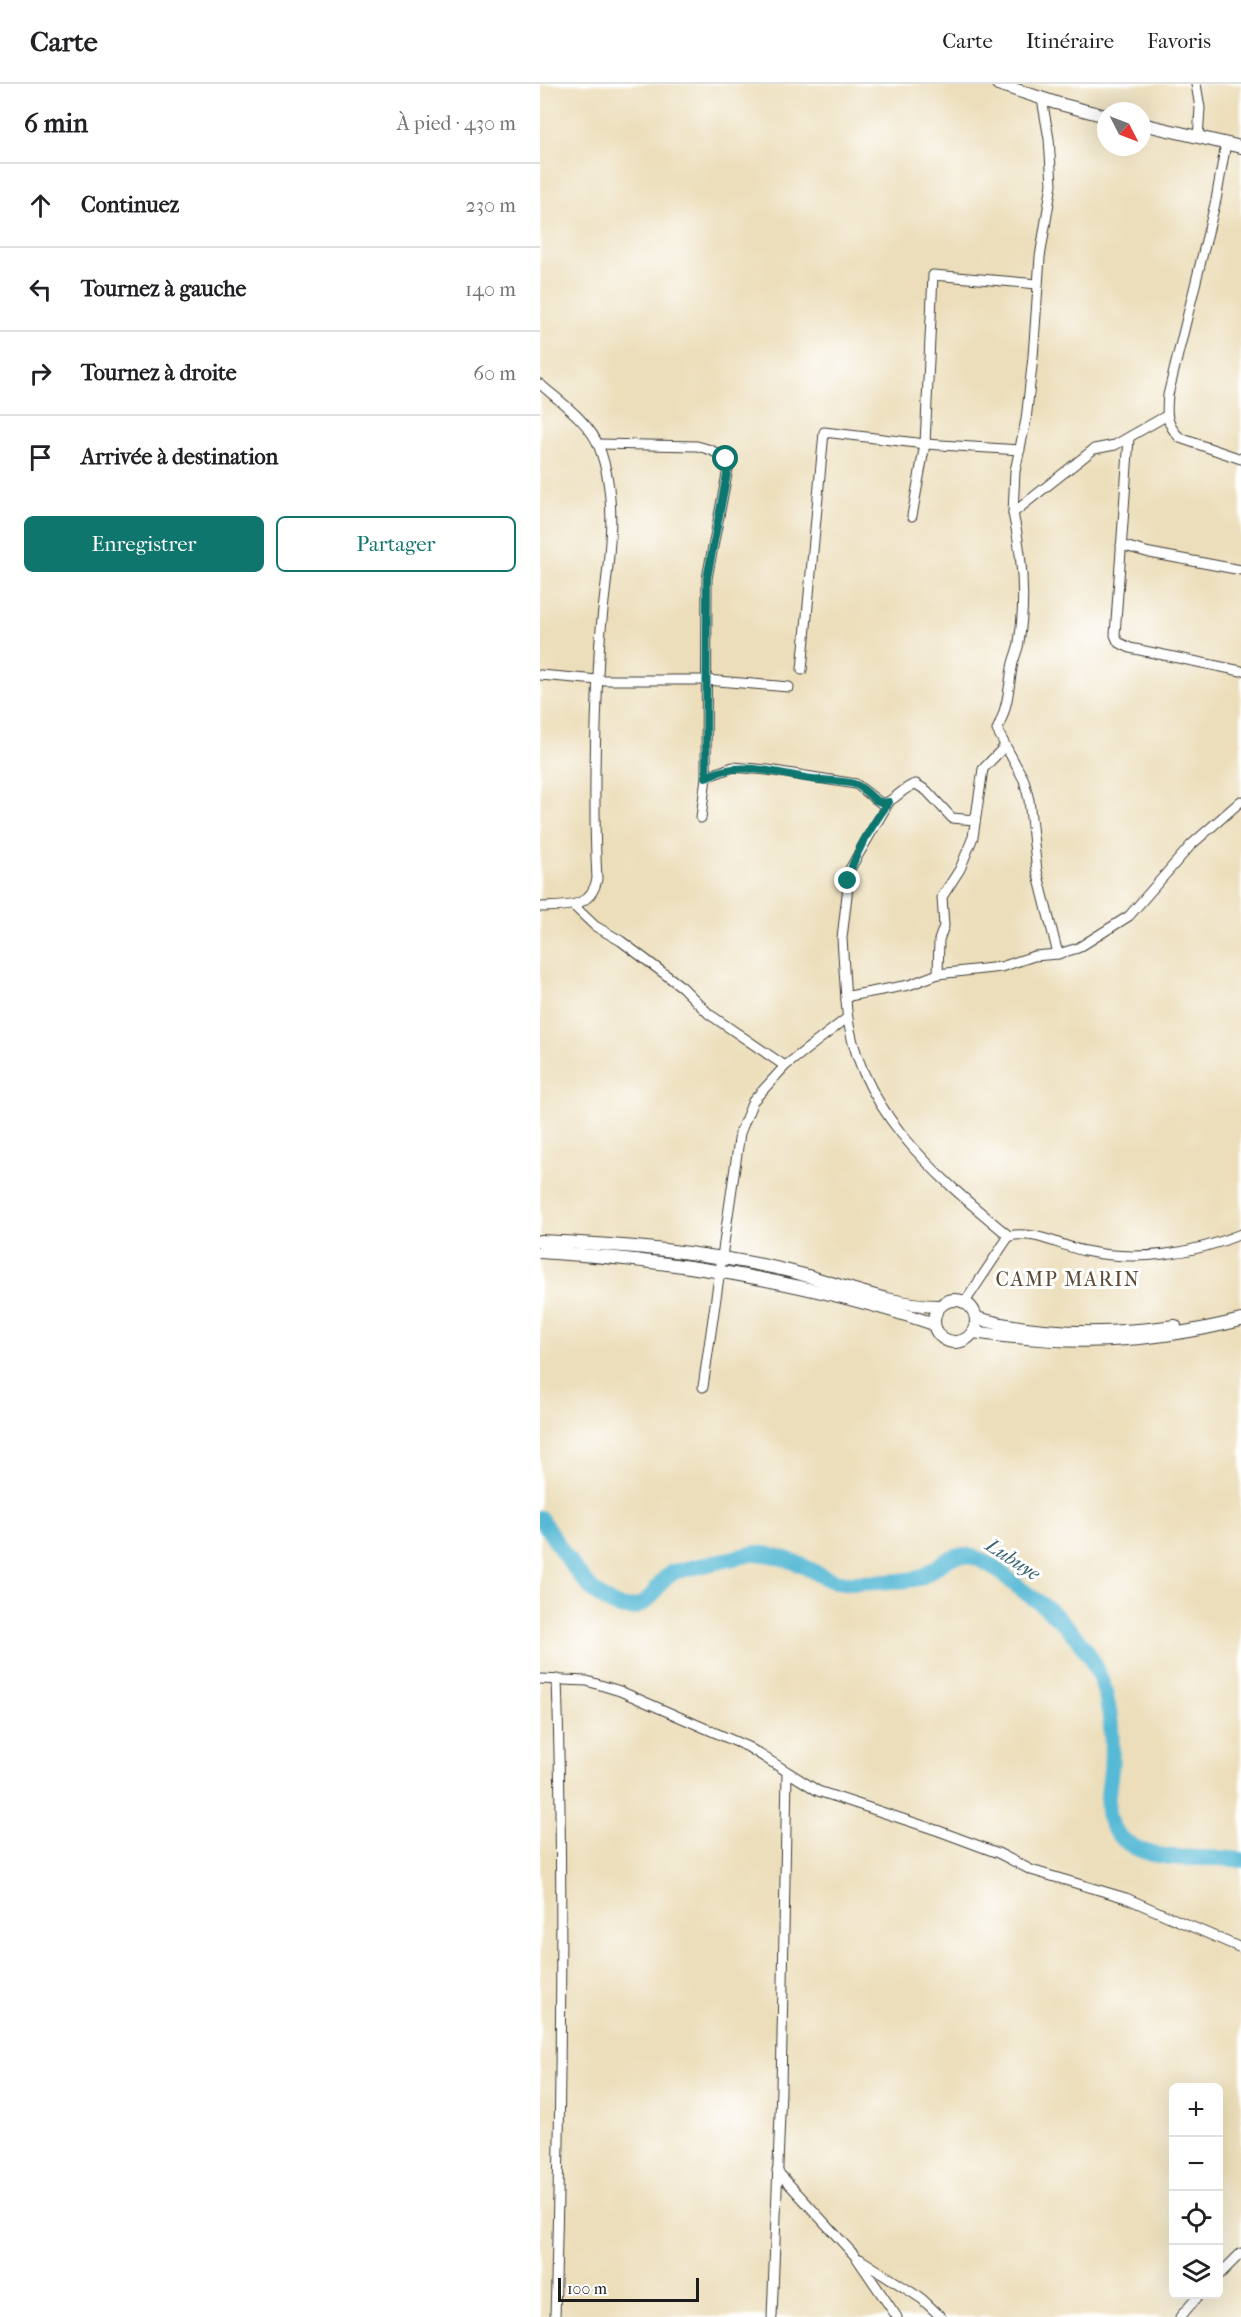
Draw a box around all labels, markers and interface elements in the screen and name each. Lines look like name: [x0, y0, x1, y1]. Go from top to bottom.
text: Carte: [30, 25, 98, 58]
text: Carte: [942, 29, 993, 53]
text: Itinéraire: [1026, 29, 1114, 53]
text: Favoris: [1147, 29, 1211, 53]
north arrow: [1097, 102, 1151, 156]
text: 6 min: [24, 108, 88, 139]
text: À pied · 430 m: [397, 112, 516, 135]
icon: ahead: [24, 189, 57, 222]
text: Continuez: [81, 192, 179, 218]
text: 230 m: [466, 194, 516, 217]
icon: left: [24, 273, 57, 306]
text: Tournez à gauche: [81, 276, 246, 302]
text: 140 m: [465, 278, 516, 301]
icon: right: [24, 357, 57, 390]
text: Tournez à droite: [81, 360, 237, 386]
text: 60 m: [473, 362, 516, 385]
icon: arrive: [24, 441, 57, 474]
text: Arrivée à destination: [81, 444, 278, 470]
route start: [712, 445, 738, 471]
button: Enregistrer: [24, 516, 264, 572]
button: Partager: [276, 516, 516, 572]
route end: [834, 867, 860, 893]
district label: CAMP MARIN: [996, 1268, 1140, 1291]
water label: Lubuye: [980, 1532, 1045, 1586]
map controls: [1169, 2083, 1223, 2299]
button: +: [1169, 2083, 1223, 2137]
button: −: [1169, 2137, 1223, 2191]
button: locate: [1169, 2191, 1223, 2245]
button: layers: [1169, 2245, 1223, 2299]
scale bar: [558, 2275, 699, 2302]
text: 100 m: [567, 2279, 607, 2298]

